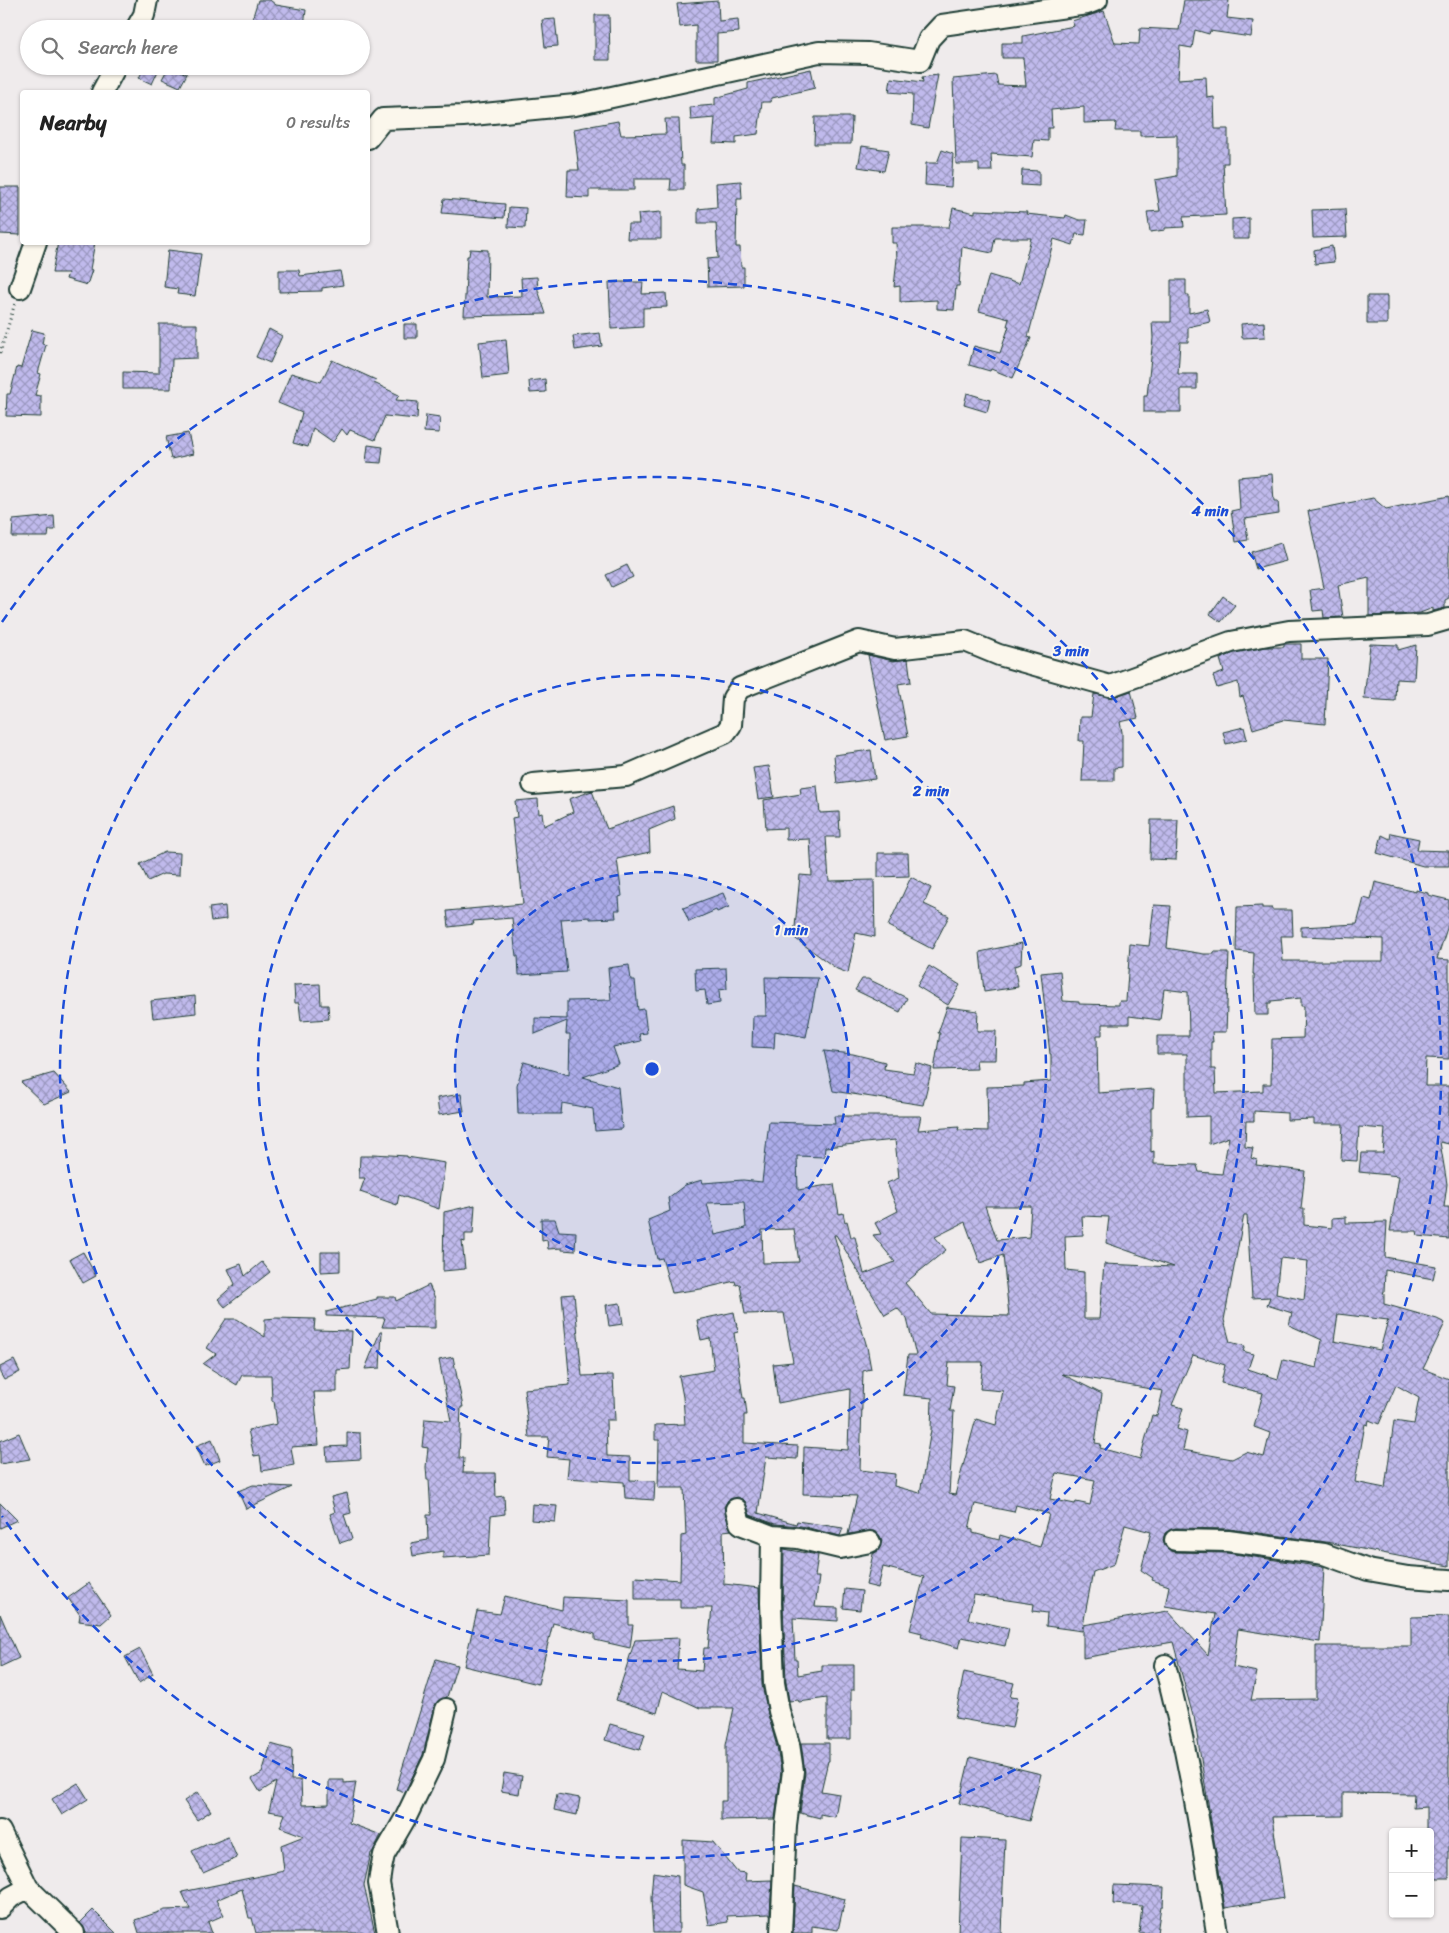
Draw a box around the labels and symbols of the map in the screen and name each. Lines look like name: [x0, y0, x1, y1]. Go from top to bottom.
text: 4 min: [1190, 498, 1229, 524]
text: 3 min: [1052, 638, 1090, 664]
text: 2 min: [912, 778, 950, 804]
text: 1 min: [774, 917, 809, 943]
centre of rings: [643, 1060, 661, 1078]

